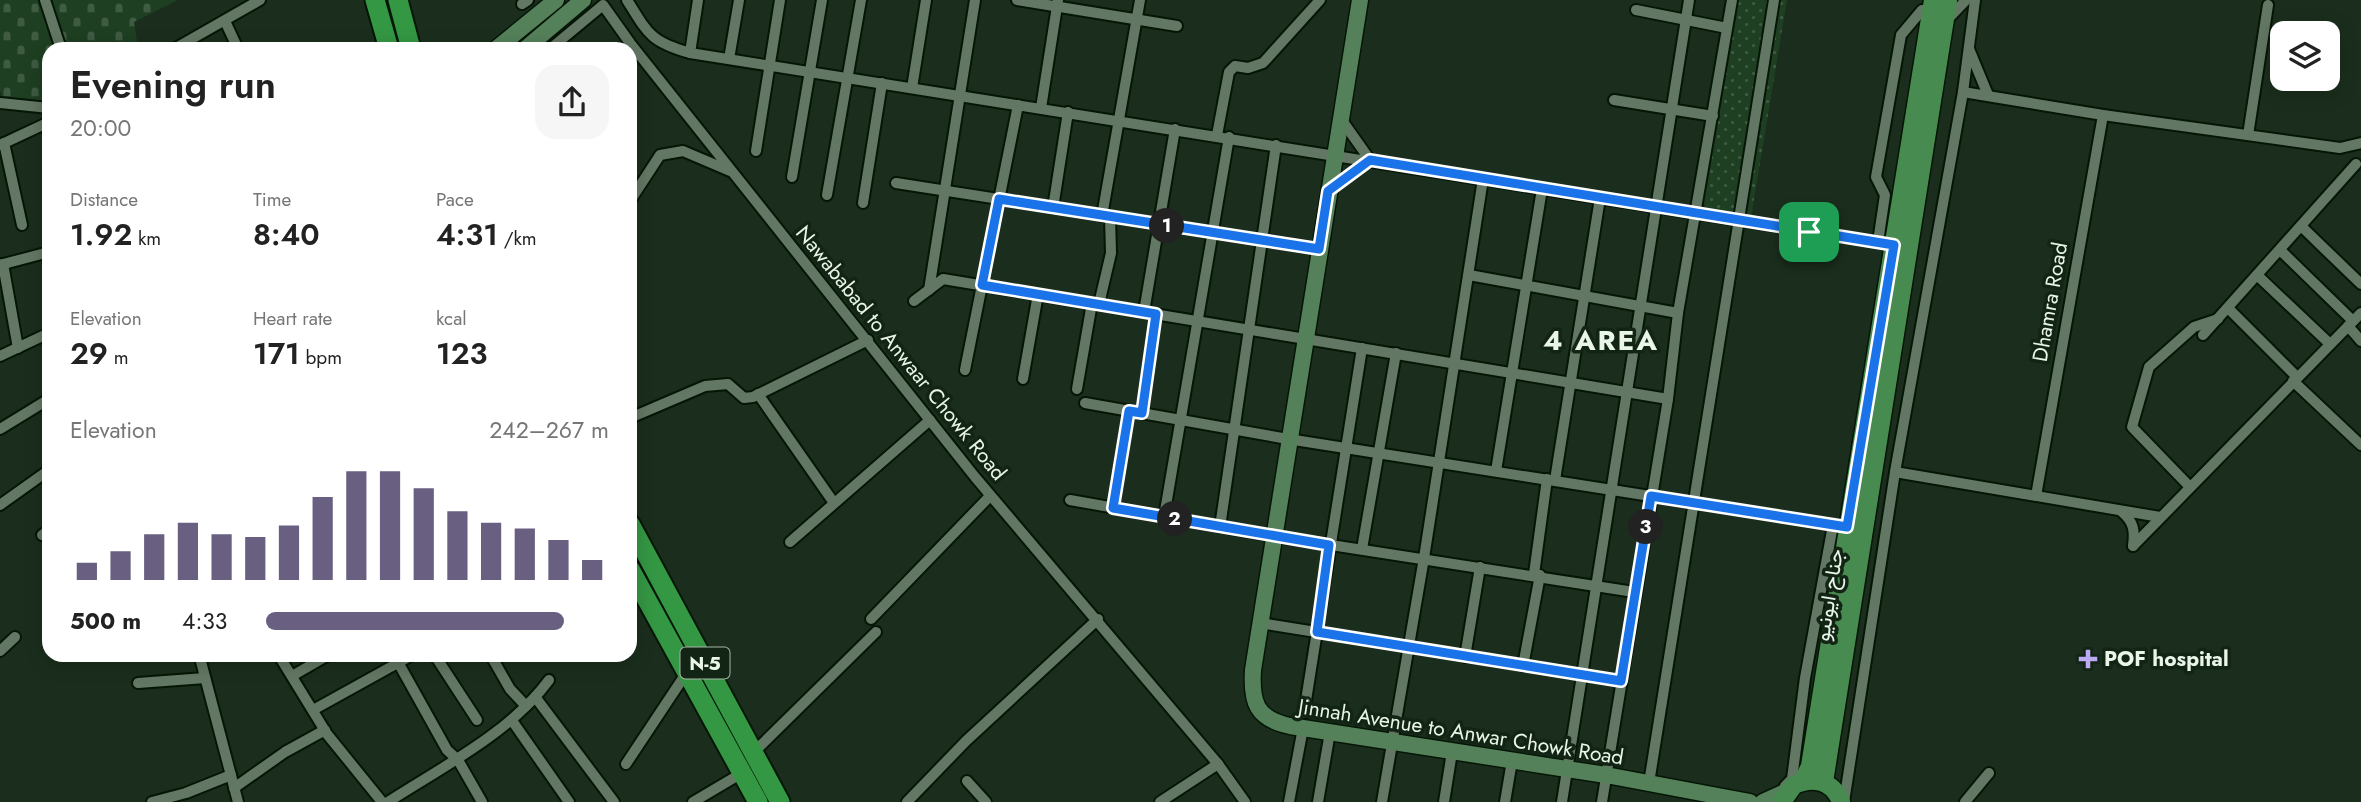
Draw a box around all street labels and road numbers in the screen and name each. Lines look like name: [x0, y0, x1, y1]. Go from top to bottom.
street label: Nawababad to Anwaar Chowk Road: [789, 219, 1013, 487]
street label: Dhamra Road: [2025, 240, 2075, 364]
street label: جناح ایونیو: [1807, 547, 1851, 643]
road number: N-5: [680, 648, 730, 678]
street label: Jinnah Avenue to Anwar Chowk Road: [1293, 691, 1626, 773]

